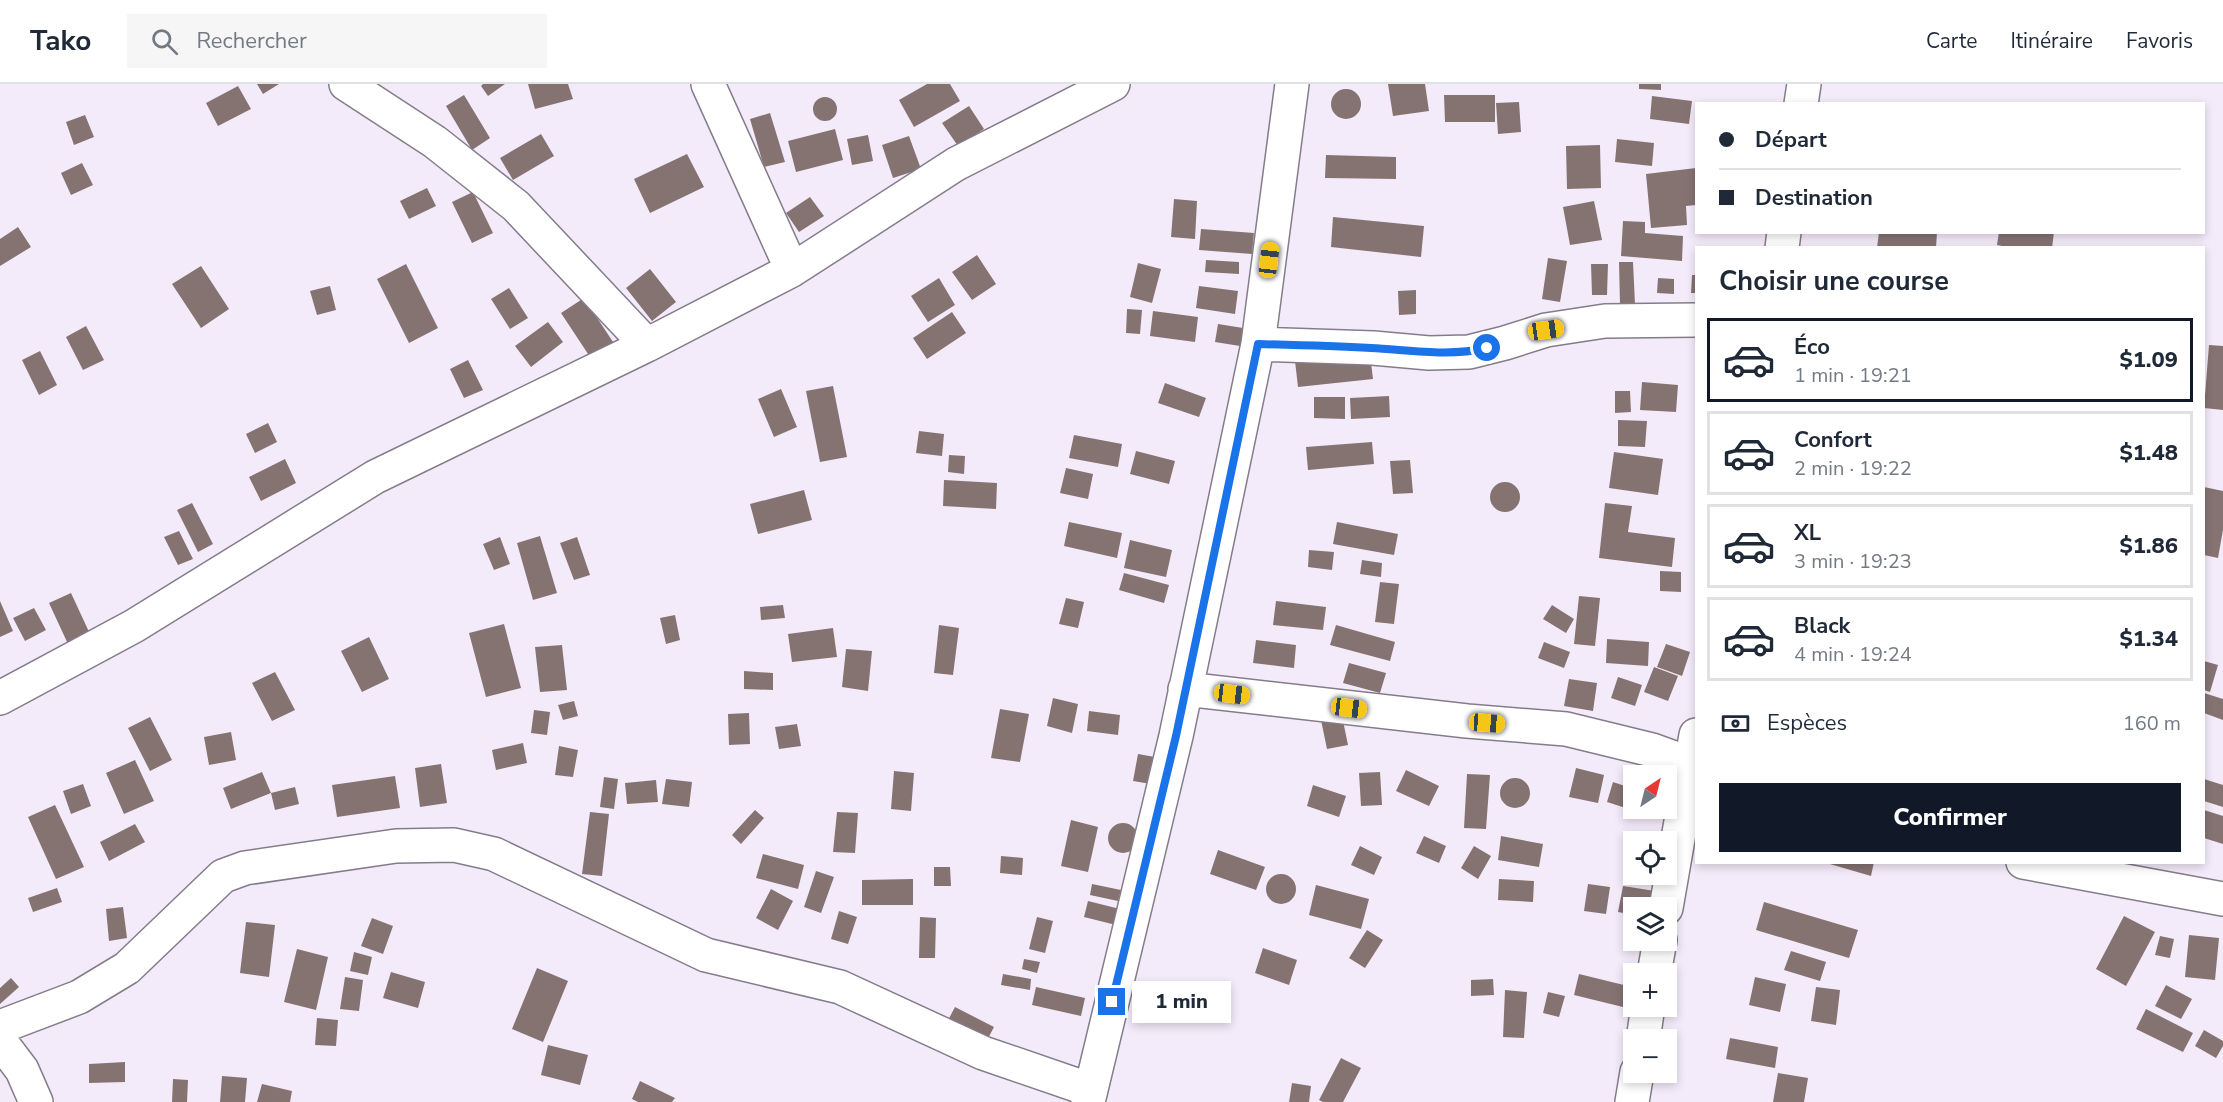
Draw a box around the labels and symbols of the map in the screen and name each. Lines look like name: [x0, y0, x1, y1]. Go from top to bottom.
car: [1258, 241, 1280, 279]
car: [1527, 319, 1565, 341]
route start: [1473, 334, 1500, 361]
car: [1213, 683, 1251, 705]
car: [1330, 697, 1368, 719]
car: [1468, 713, 1506, 733]
north arrow: [1623, 765, 1677, 819]
callout: 1 min: [1133, 981, 1232, 1023]
route end: [1098, 988, 1125, 1015]

